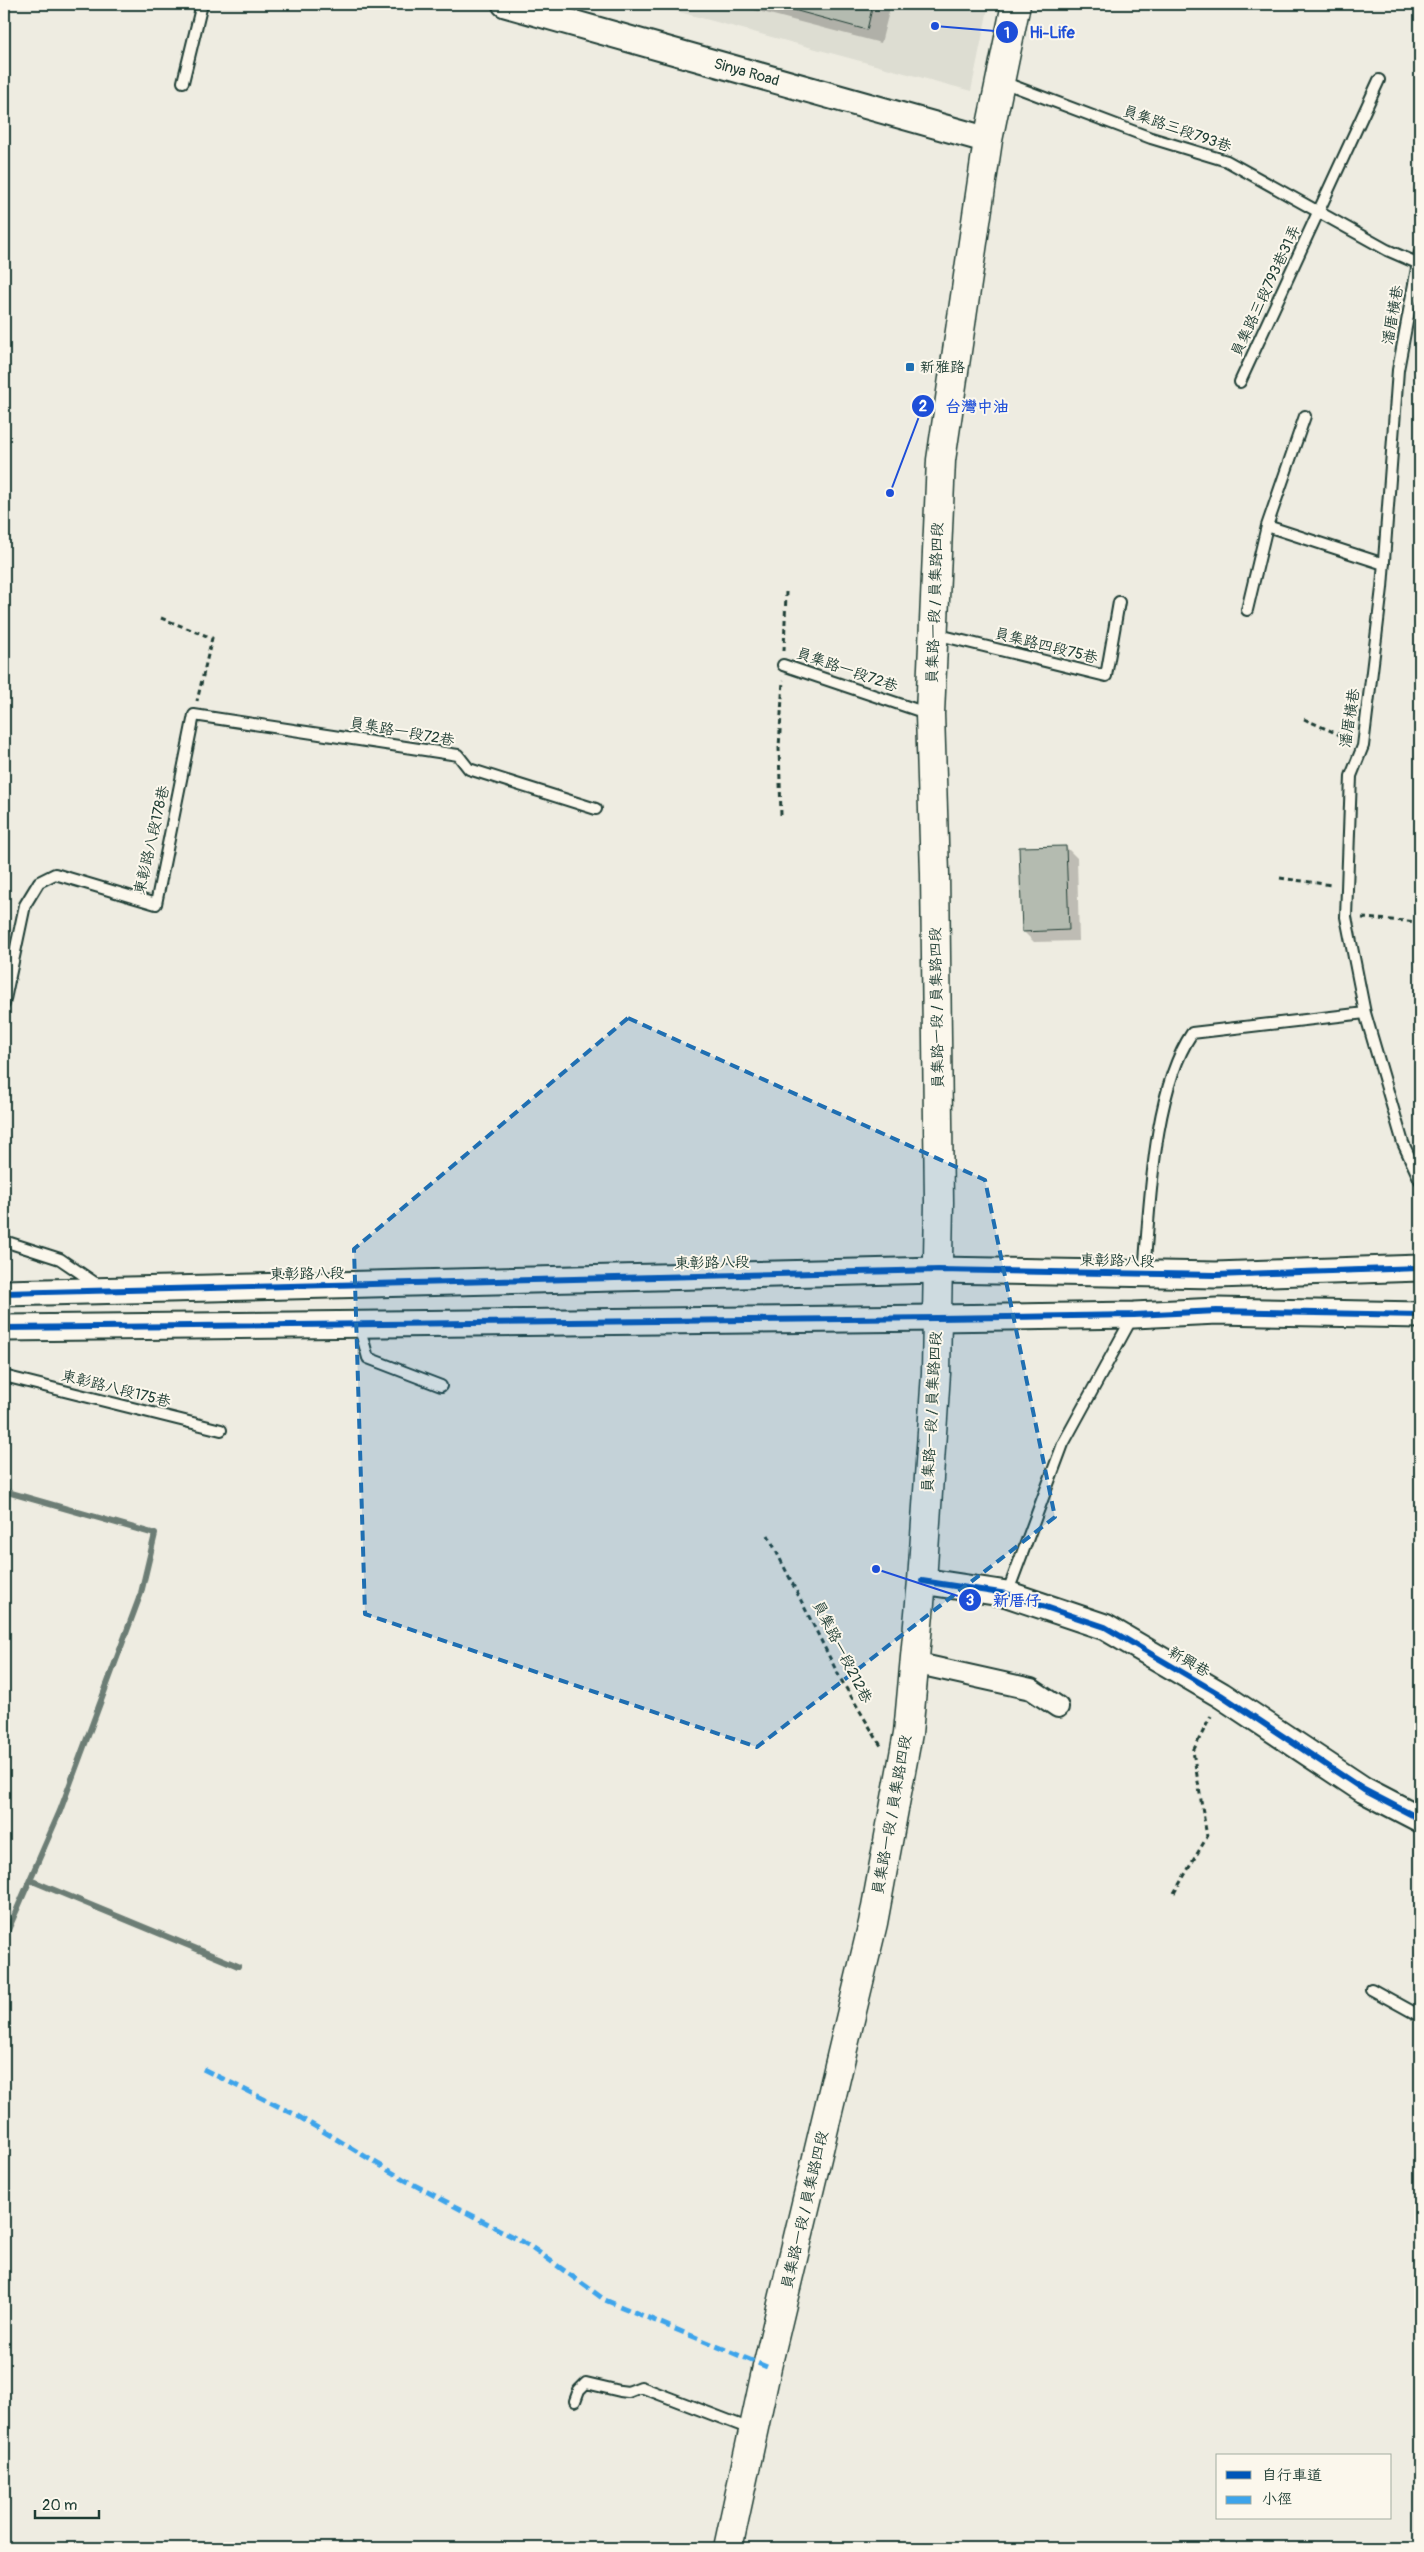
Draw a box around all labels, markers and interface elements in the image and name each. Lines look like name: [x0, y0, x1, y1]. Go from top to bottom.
callout: Hi-Life: [994, 17, 1085, 48]
text: Hi-Life: [1029, 23, 1076, 43]
text: 1: [1004, 24, 1010, 43]
street label: Sinya Road: [712, 54, 782, 90]
street label: 員集路三段793巷: [1120, 101, 1234, 157]
street label: 員集路三段793巷31弄: [1227, 222, 1305, 360]
street label: 潘厝橫巷: [1378, 284, 1408, 346]
place label: 新雅路: [920, 358, 965, 377]
marker: 新雅路: [904, 361, 916, 373]
callout: 台灣中油: [910, 391, 1019, 422]
text: 2: [919, 397, 927, 416]
text: 台灣中油: [945, 397, 1009, 417]
street label: 員集路一段 / 員集路四段: [923, 522, 947, 684]
street label: 員集路四段75巷: [992, 624, 1100, 668]
street label: 員集路一段72巷: [794, 644, 900, 696]
street label: 潘厝橫巷: [1336, 687, 1364, 749]
street label: 員集路一段72巷: [348, 713, 456, 751]
street label: 東彰路八段178巷: [130, 784, 174, 896]
street label: 員集路一段 / 員集路四段: [926, 927, 948, 1089]
street label: 東彰路八段: [1079, 1251, 1155, 1271]
street label: 東彰路八段: [674, 1253, 750, 1273]
street label: 東彰路八段: [269, 1264, 345, 1284]
street label: 員集路一段 / 員集路四段: [918, 1331, 946, 1493]
street label: 東彰路八段175巷: [59, 1366, 173, 1412]
callout: 新厝仔: [958, 1584, 1051, 1615]
text: 3: [966, 1591, 974, 1610]
text: 新厝仔: [993, 1591, 1041, 1611]
street label: 員集路一段212巷: [808, 1598, 876, 1706]
street label: 新興巷: [1165, 1643, 1213, 1681]
street label: 員集路一段 / 員集路四段: [869, 1734, 915, 1896]
street label: 員集路一段 / 員集路四段: [778, 2129, 832, 2291]
legend: [1216, 2454, 1392, 2520]
text: 自行車道: [1262, 2466, 1322, 2485]
scale bar: [35, 2487, 99, 2519]
text: 小徑: [1262, 2490, 1292, 2509]
text: 20 m: [42, 2496, 77, 2515]

